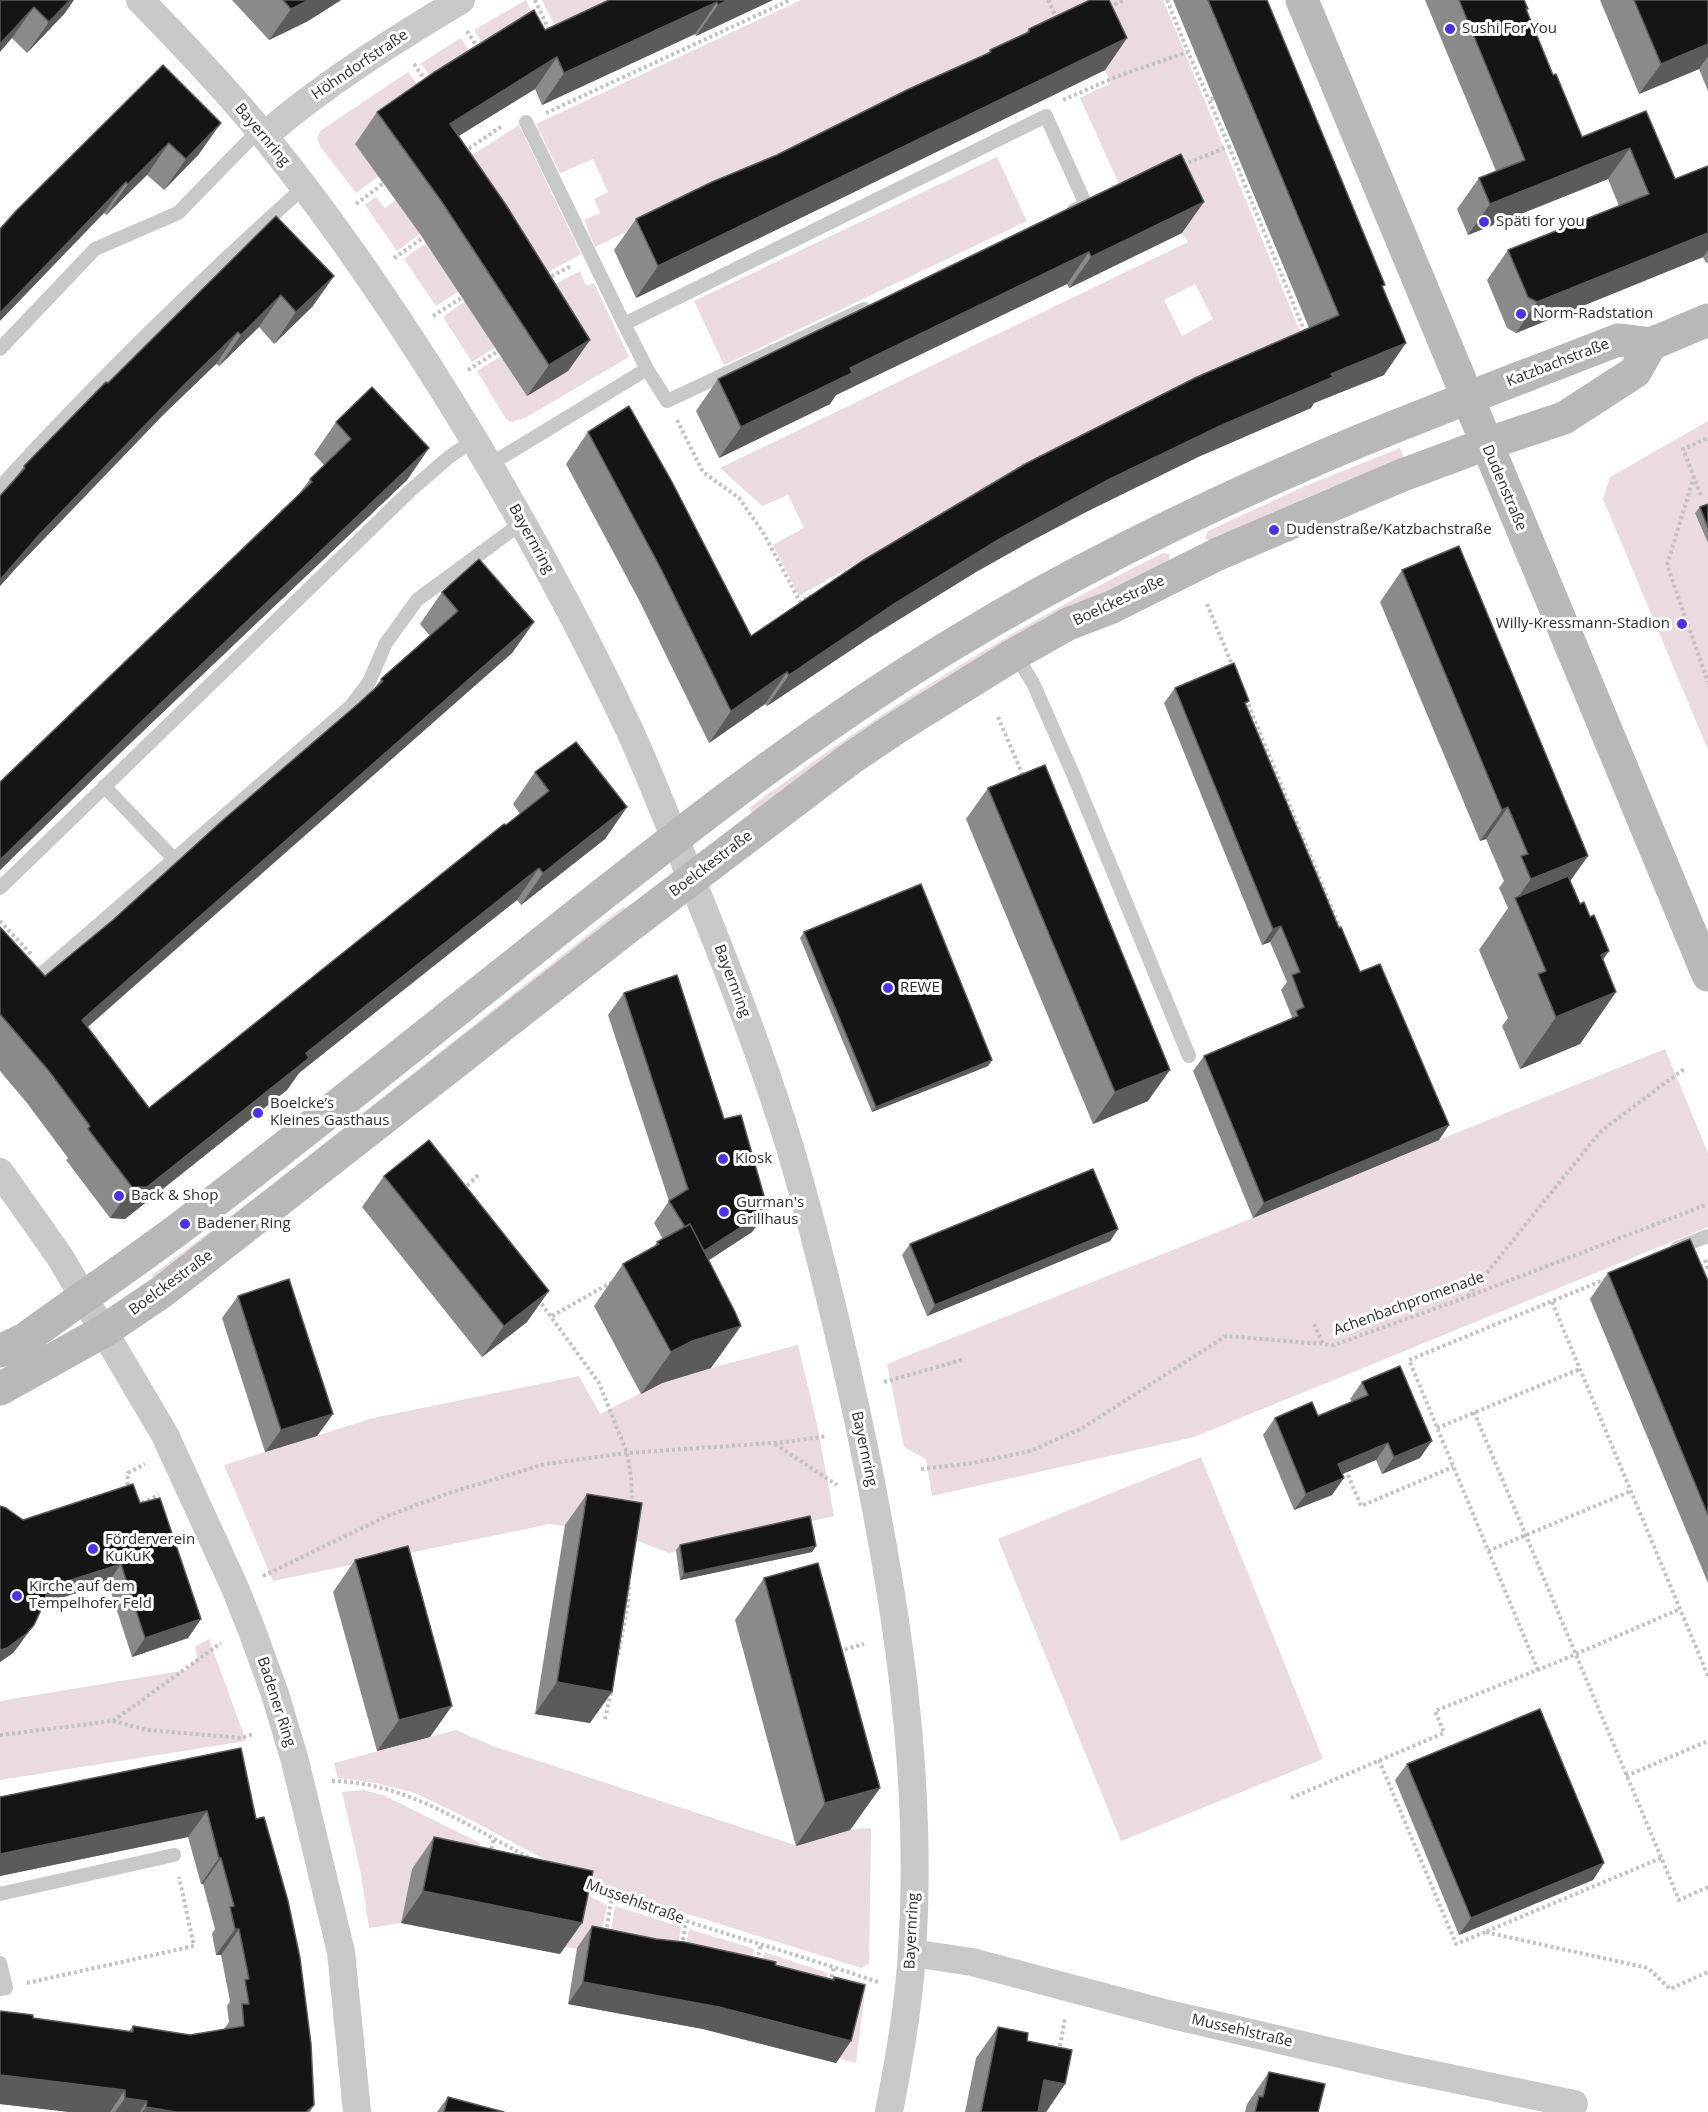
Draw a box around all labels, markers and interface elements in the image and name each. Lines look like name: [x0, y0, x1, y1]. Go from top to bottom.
place label: Sushi For You: [1462, 20, 1557, 38]
marker: Sushi For You: [1443, 22, 1457, 36]
street label: Höhndorfstraße: [308, 26, 412, 104]
street label: Bayernring: [231, 100, 293, 170]
place label: Späti for you: [1496, 213, 1585, 231]
marker: Späti for you: [1477, 215, 1491, 229]
place label: Norm-Radstation: [1533, 305, 1653, 323]
marker: Norm-Radstation: [1514, 307, 1528, 321]
street label: Katzbachstraße: [1504, 335, 1612, 391]
street label: Dudenstraße: [1478, 442, 1530, 534]
street label: Bayernring: [505, 501, 557, 577]
place label: Dudenstraße/Katzbachstraße: [1286, 521, 1492, 539]
marker: Dudenstraße/Katzbachstraße: [1267, 523, 1281, 537]
street label: Boelckestraße: [1070, 572, 1168, 630]
place label: Willy-Kressmann-Stadion: [1496, 615, 1670, 633]
marker: Willy-Kressmann-Stadion: [1675, 617, 1689, 631]
street label: Boelckestraße: [666, 827, 756, 901]
street label: Bayernring: [710, 942, 754, 1020]
place label: REWE: [900, 979, 940, 997]
marker: REWE: [881, 981, 895, 995]
place label: Boelcke’s Kleines Gasthaus: [270, 1095, 389, 1130]
marker: Boelcke’s Kleines Gasthaus: [251, 1106, 265, 1120]
place label: Kiosk: [735, 1150, 772, 1168]
marker: Kiosk: [716, 1152, 730, 1166]
place label: Back & Shop: [131, 1187, 218, 1205]
marker: Back & Shop: [112, 1189, 126, 1203]
place label: Gurman's Grillhaus: [736, 1194, 804, 1229]
marker: Gurman's Grillhaus: [717, 1205, 731, 1219]
place label: Badener Ring: [197, 1215, 291, 1233]
marker: Badener Ring: [178, 1217, 192, 1231]
street label: Boelckestraße: [126, 1247, 216, 1319]
street label: Achenbachpromenade: [1331, 1268, 1487, 1340]
street label: Bayernring: [847, 1410, 881, 1488]
place label: Förderverein KuKuK: [105, 1531, 195, 1566]
marker: Förderverein KuKuK: [86, 1542, 100, 1556]
place label: Kirche auf dem Tempelhofer Feld: [29, 1578, 152, 1613]
marker: Kirche auf dem Tempelhofer Feld: [10, 1589, 24, 1603]
street label: Badener Ring: [253, 1655, 299, 1749]
street label: Mussehlstraße: [583, 1876, 687, 1928]
street label: Bayernring: [901, 1892, 923, 1970]
street label: Mussehlstraße: [1190, 2011, 1294, 2051]

